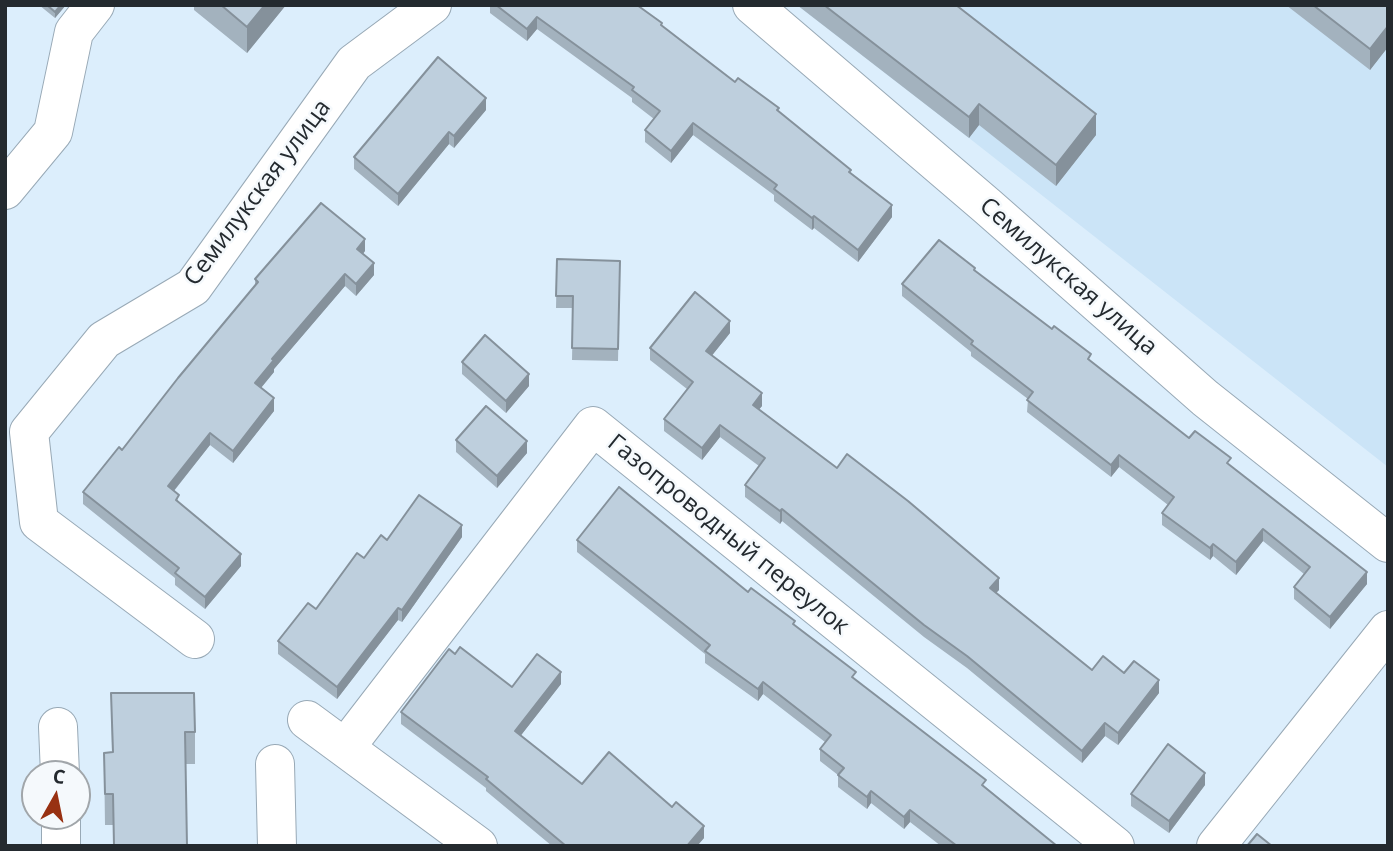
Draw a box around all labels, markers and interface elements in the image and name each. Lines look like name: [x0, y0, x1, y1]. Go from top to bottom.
street label: Семилукская улица: [179, 94, 337, 292]
street label: Семилукская улица: [973, 192, 1163, 362]
street label: Газопроводный переулок: [602, 429, 854, 641]
north arrow: [21, 760, 91, 830]
text: С: [51, 762, 67, 790]

